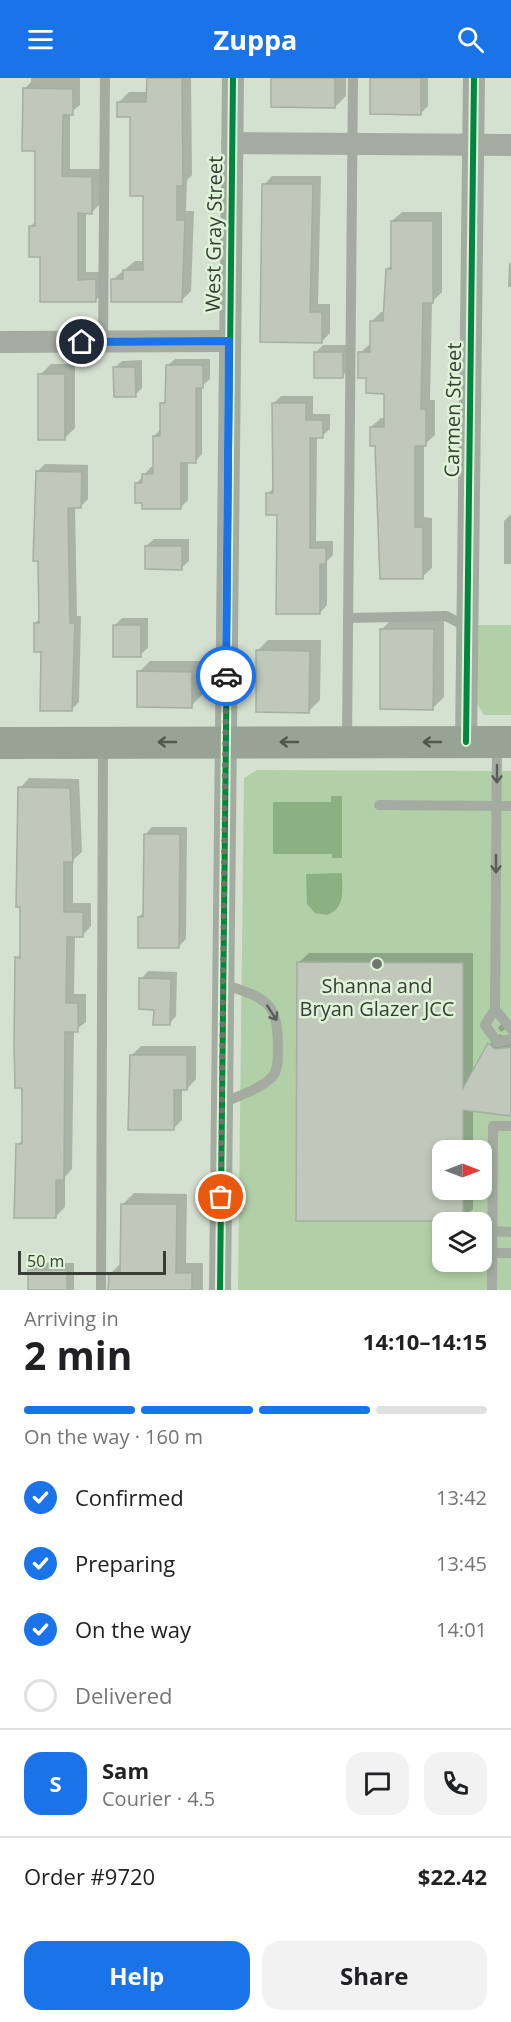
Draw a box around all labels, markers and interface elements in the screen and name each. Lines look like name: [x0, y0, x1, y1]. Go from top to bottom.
text: Zuppa: [214, 21, 297, 58]
icon: menu: [24, 23, 57, 56]
icon: search: [454, 23, 487, 56]
street label: West Gray Street: [199, 156, 228, 312]
pin: [56, 316, 107, 367]
icon: home: [65, 325, 98, 358]
street label: Carmen Street: [438, 342, 467, 478]
courier: [196, 646, 256, 706]
icon: car: [210, 660, 243, 693]
one-way arrow: [158, 736, 178, 748]
one-way arrow: [279, 736, 299, 748]
one-way arrow: [422, 736, 442, 748]
one-way arrow: [491, 763, 503, 783]
one-way arrow: [490, 854, 502, 874]
marker: Shanna and Bryan Glazer JCC: [370, 957, 384, 971]
place label: Shanna and Bryan Glazer JCC: [300, 972, 454, 1022]
one-way arrow: [267, 1004, 279, 1021]
north arrow: [432, 1140, 492, 1200]
map controls: [432, 1140, 492, 1272]
pin: [195, 1171, 246, 1222]
icon: bag: [204, 1180, 237, 1213]
button: layers: [432, 1212, 492, 1272]
scale bar: [18, 1248, 166, 1276]
text: 50 m: [27, 1250, 64, 1272]
text: Arriving in: [24, 1305, 119, 1332]
text: 14:10–14:15: [363, 1326, 487, 1356]
text: 2 min: [24, 1328, 132, 1381]
text: On the way · 160 m: [24, 1423, 203, 1450]
icon: check: [24, 1481, 57, 1514]
text: Confirmed: [75, 1482, 184, 1512]
text: 13:42: [436, 1484, 487, 1511]
icon: check: [24, 1547, 57, 1580]
text: Preparing: [75, 1548, 175, 1578]
text: 13:45: [436, 1550, 487, 1577]
icon: check: [24, 1613, 57, 1646]
text: On the way: [75, 1614, 191, 1644]
text: 14:01: [436, 1616, 487, 1643]
text: Delivered: [75, 1680, 173, 1710]
button: chat: [346, 1752, 409, 1815]
button: phone: [424, 1752, 487, 1815]
text: Sam: [102, 1755, 149, 1785]
text: S: [49, 1768, 62, 1798]
text: Courier · 4.5: [102, 1785, 215, 1812]
text: Order #9720: [24, 1861, 155, 1891]
text: $22.42: [418, 1861, 487, 1891]
button: Help: [24, 1941, 250, 2010]
button: Share: [262, 1941, 487, 2010]

